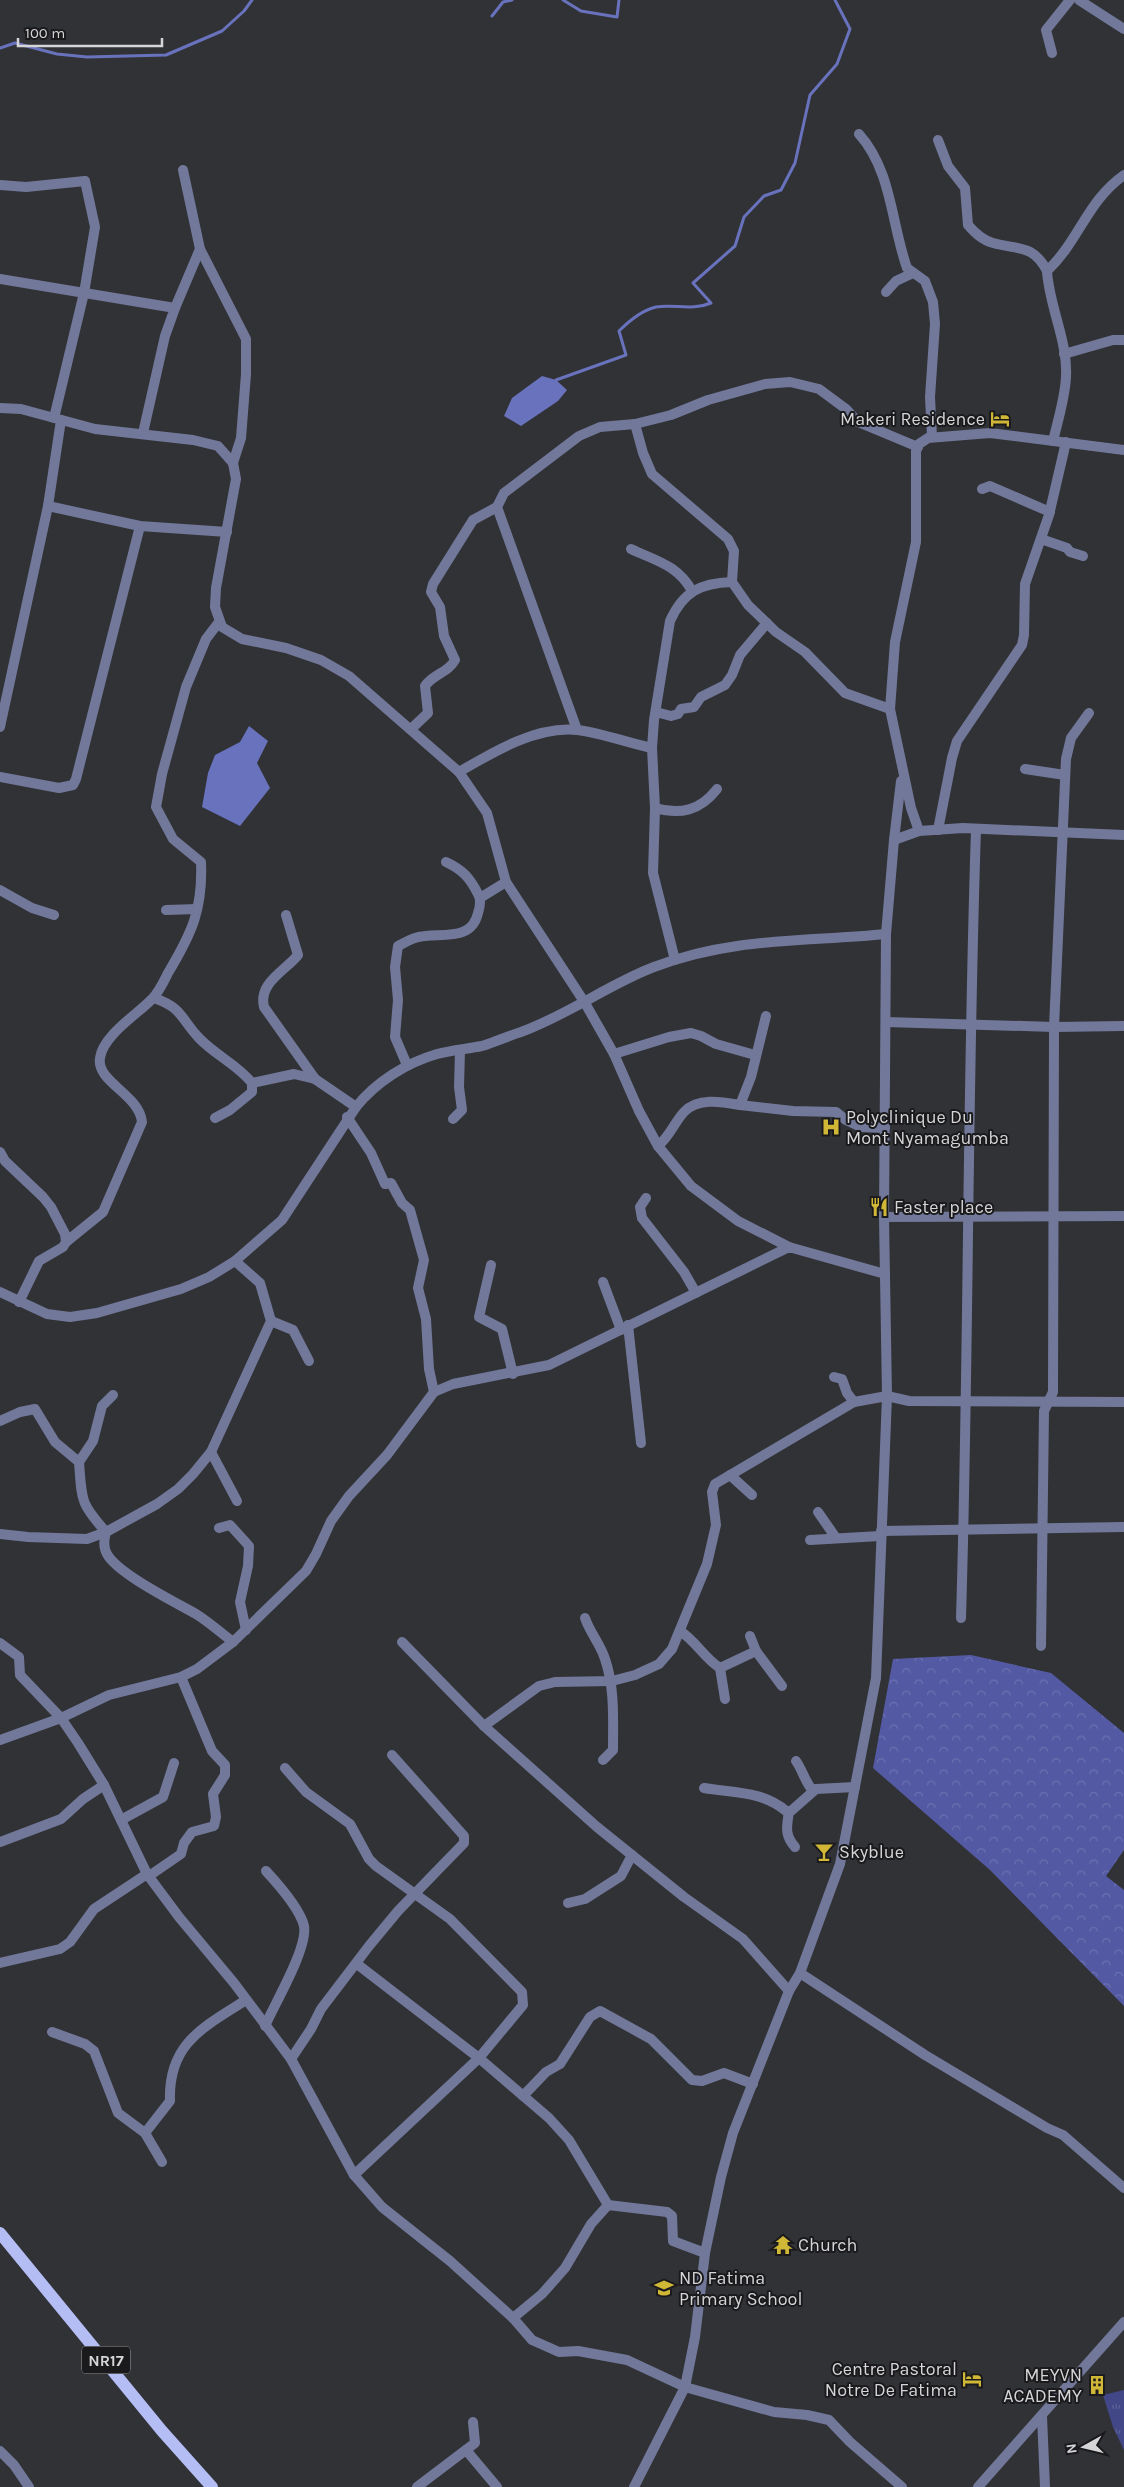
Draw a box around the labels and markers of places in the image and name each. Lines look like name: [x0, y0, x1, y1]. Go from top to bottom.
place label: Makeri Residence: [840, 408, 985, 430]
hotel icon: Makeri Residence: [989, 408, 1011, 430]
place label: Polyclinique Du Mont Nyamagumba: [846, 1106, 1009, 1149]
hospital icon: Polyclinique Du Mont Nyamagumba: [820, 1116, 842, 1138]
restaurant icon: Faster place: [868, 1196, 890, 1218]
place label: Faster place: [894, 1196, 993, 1218]
bar icon: Skyblue: [813, 1841, 835, 1863]
place label: Skyblue: [839, 1841, 904, 1863]
temple icon: Church: [772, 2234, 794, 2256]
place label: Church: [798, 2234, 857, 2256]
place label: ND Fatima Primary School: [679, 2267, 803, 2310]
school or university icon: ND Fatima Primary School: [653, 2277, 675, 2299]
place label: Centre Pastoral Notre De Fatima: [825, 2358, 957, 2401]
place label: MEYVN ACADEMY: [1003, 2364, 1082, 2407]
hotel icon: Centre Pastoral Notre De Fatima: [961, 2368, 983, 2390]
building icon: MEYVN ACADEMY: [1086, 2374, 1108, 2396]

